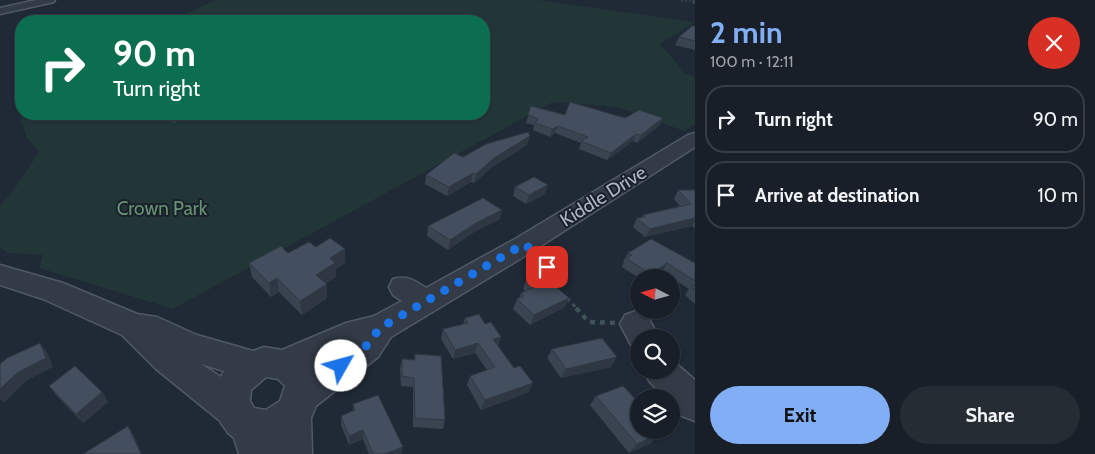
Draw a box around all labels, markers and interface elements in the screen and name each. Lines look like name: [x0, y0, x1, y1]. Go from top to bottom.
text: 2 min: [710, 14, 782, 51]
button: close: [1028, 17, 1080, 69]
text: 90 m: [113, 32, 196, 75]
icon: right: [30, 35, 95, 100]
text: 100 m · 12:11: [710, 52, 794, 71]
text: Turn right: [113, 75, 200, 102]
icon: right: [712, 105, 740, 133]
text: Turn right: [755, 108, 833, 131]
text: 90 m: [1033, 108, 1078, 131]
street label: Kiddle Drive: [556, 160, 651, 232]
icon: arrive: [712, 181, 740, 209]
text: Arrive at destination: [755, 184, 919, 207]
text: 10 m: [1038, 184, 1078, 207]
park label: Crown Park: [117, 197, 208, 220]
pin: [526, 246, 568, 288]
icon: arrive: [533, 253, 561, 281]
north arrow: [630, 269, 680, 319]
map controls: [630, 269, 680, 439]
button: search: [630, 329, 680, 379]
position arrow: [314, 339, 366, 391]
button: Exit: [710, 386, 890, 444]
button: Share: [900, 386, 1080, 444]
button: layers: [630, 389, 680, 439]

